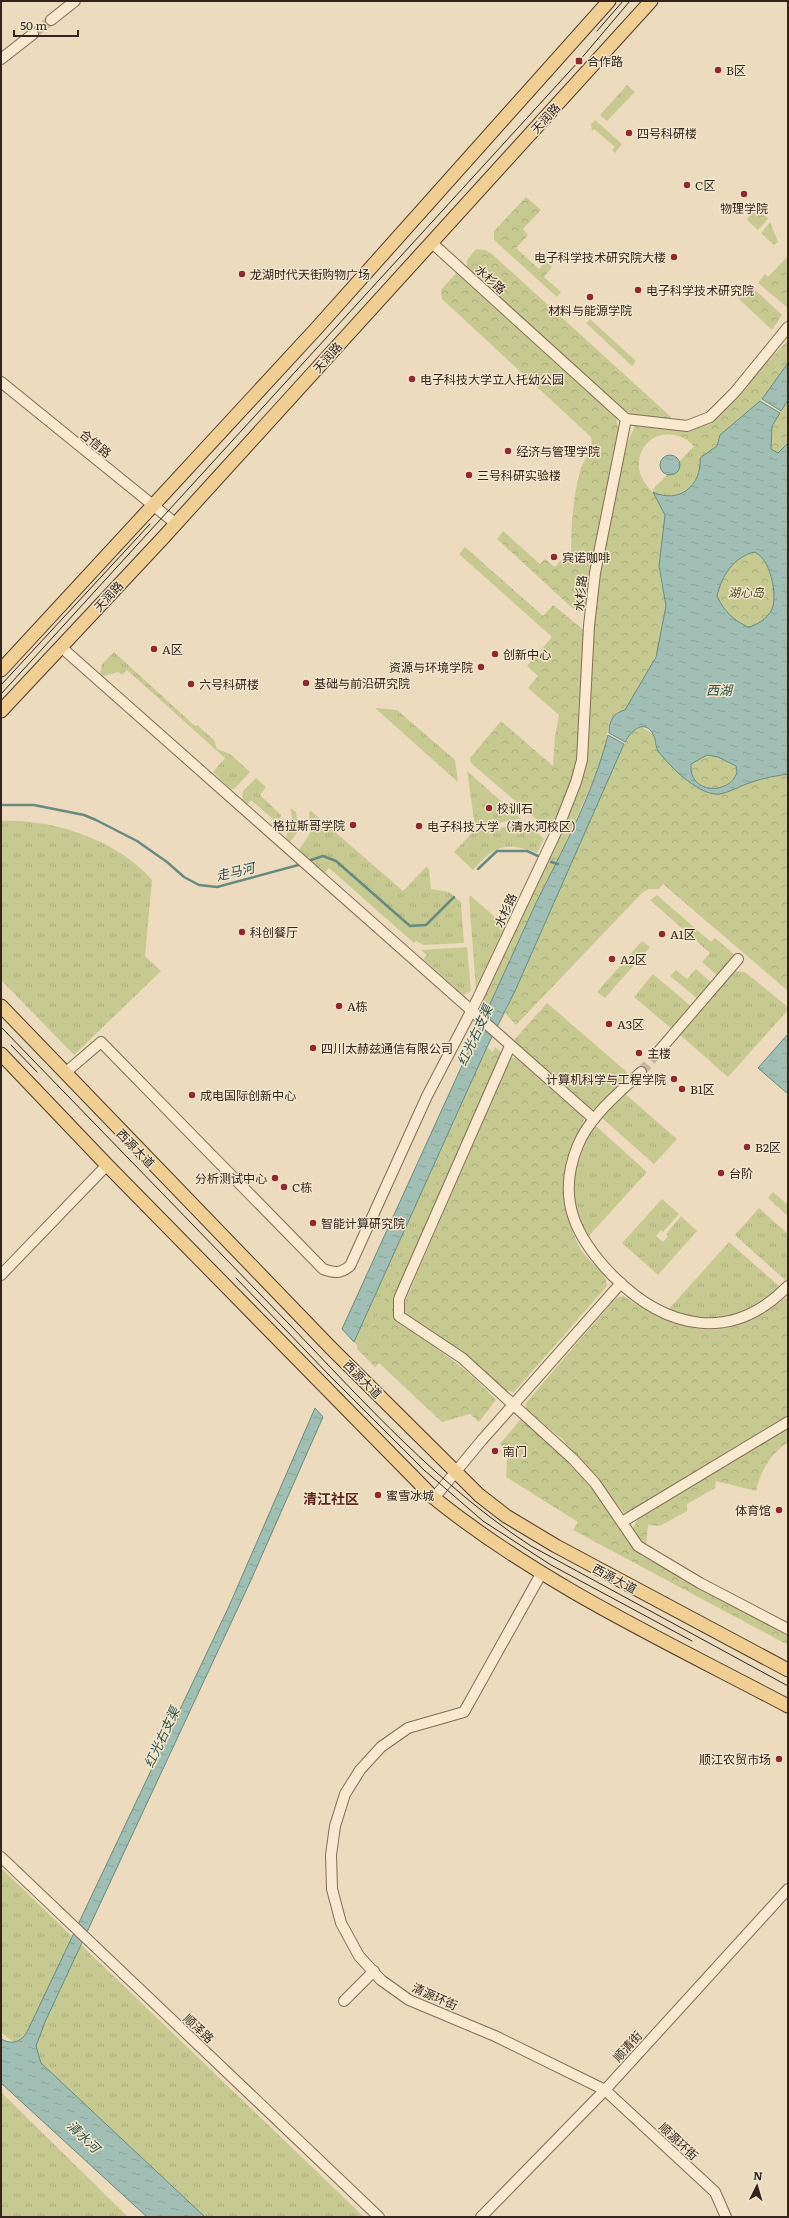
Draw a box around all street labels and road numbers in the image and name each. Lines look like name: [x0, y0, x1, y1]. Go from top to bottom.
street label: 天润路: [526, 99, 564, 137]
street label: 水杉路: [472, 260, 510, 298]
street label: 天润路: [308, 338, 346, 376]
street label: 合信路: [76, 425, 116, 461]
street label: 水杉路: [569, 574, 591, 612]
street label: 天润路: [89, 577, 127, 615]
street label: 水杉路: [489, 890, 521, 930]
street label: 西源大道: [113, 1124, 159, 1172]
street label: 西源大道: [340, 1356, 386, 1402]
street label: 西源大道: [590, 1559, 640, 1597]
street label: 清源环街: [409, 1978, 461, 2014]
street label: 顺泽路: [180, 2009, 218, 2047]
street label: 顺清街: [608, 2027, 646, 2065]
street label: 顺源环街: [655, 2118, 703, 2164]

